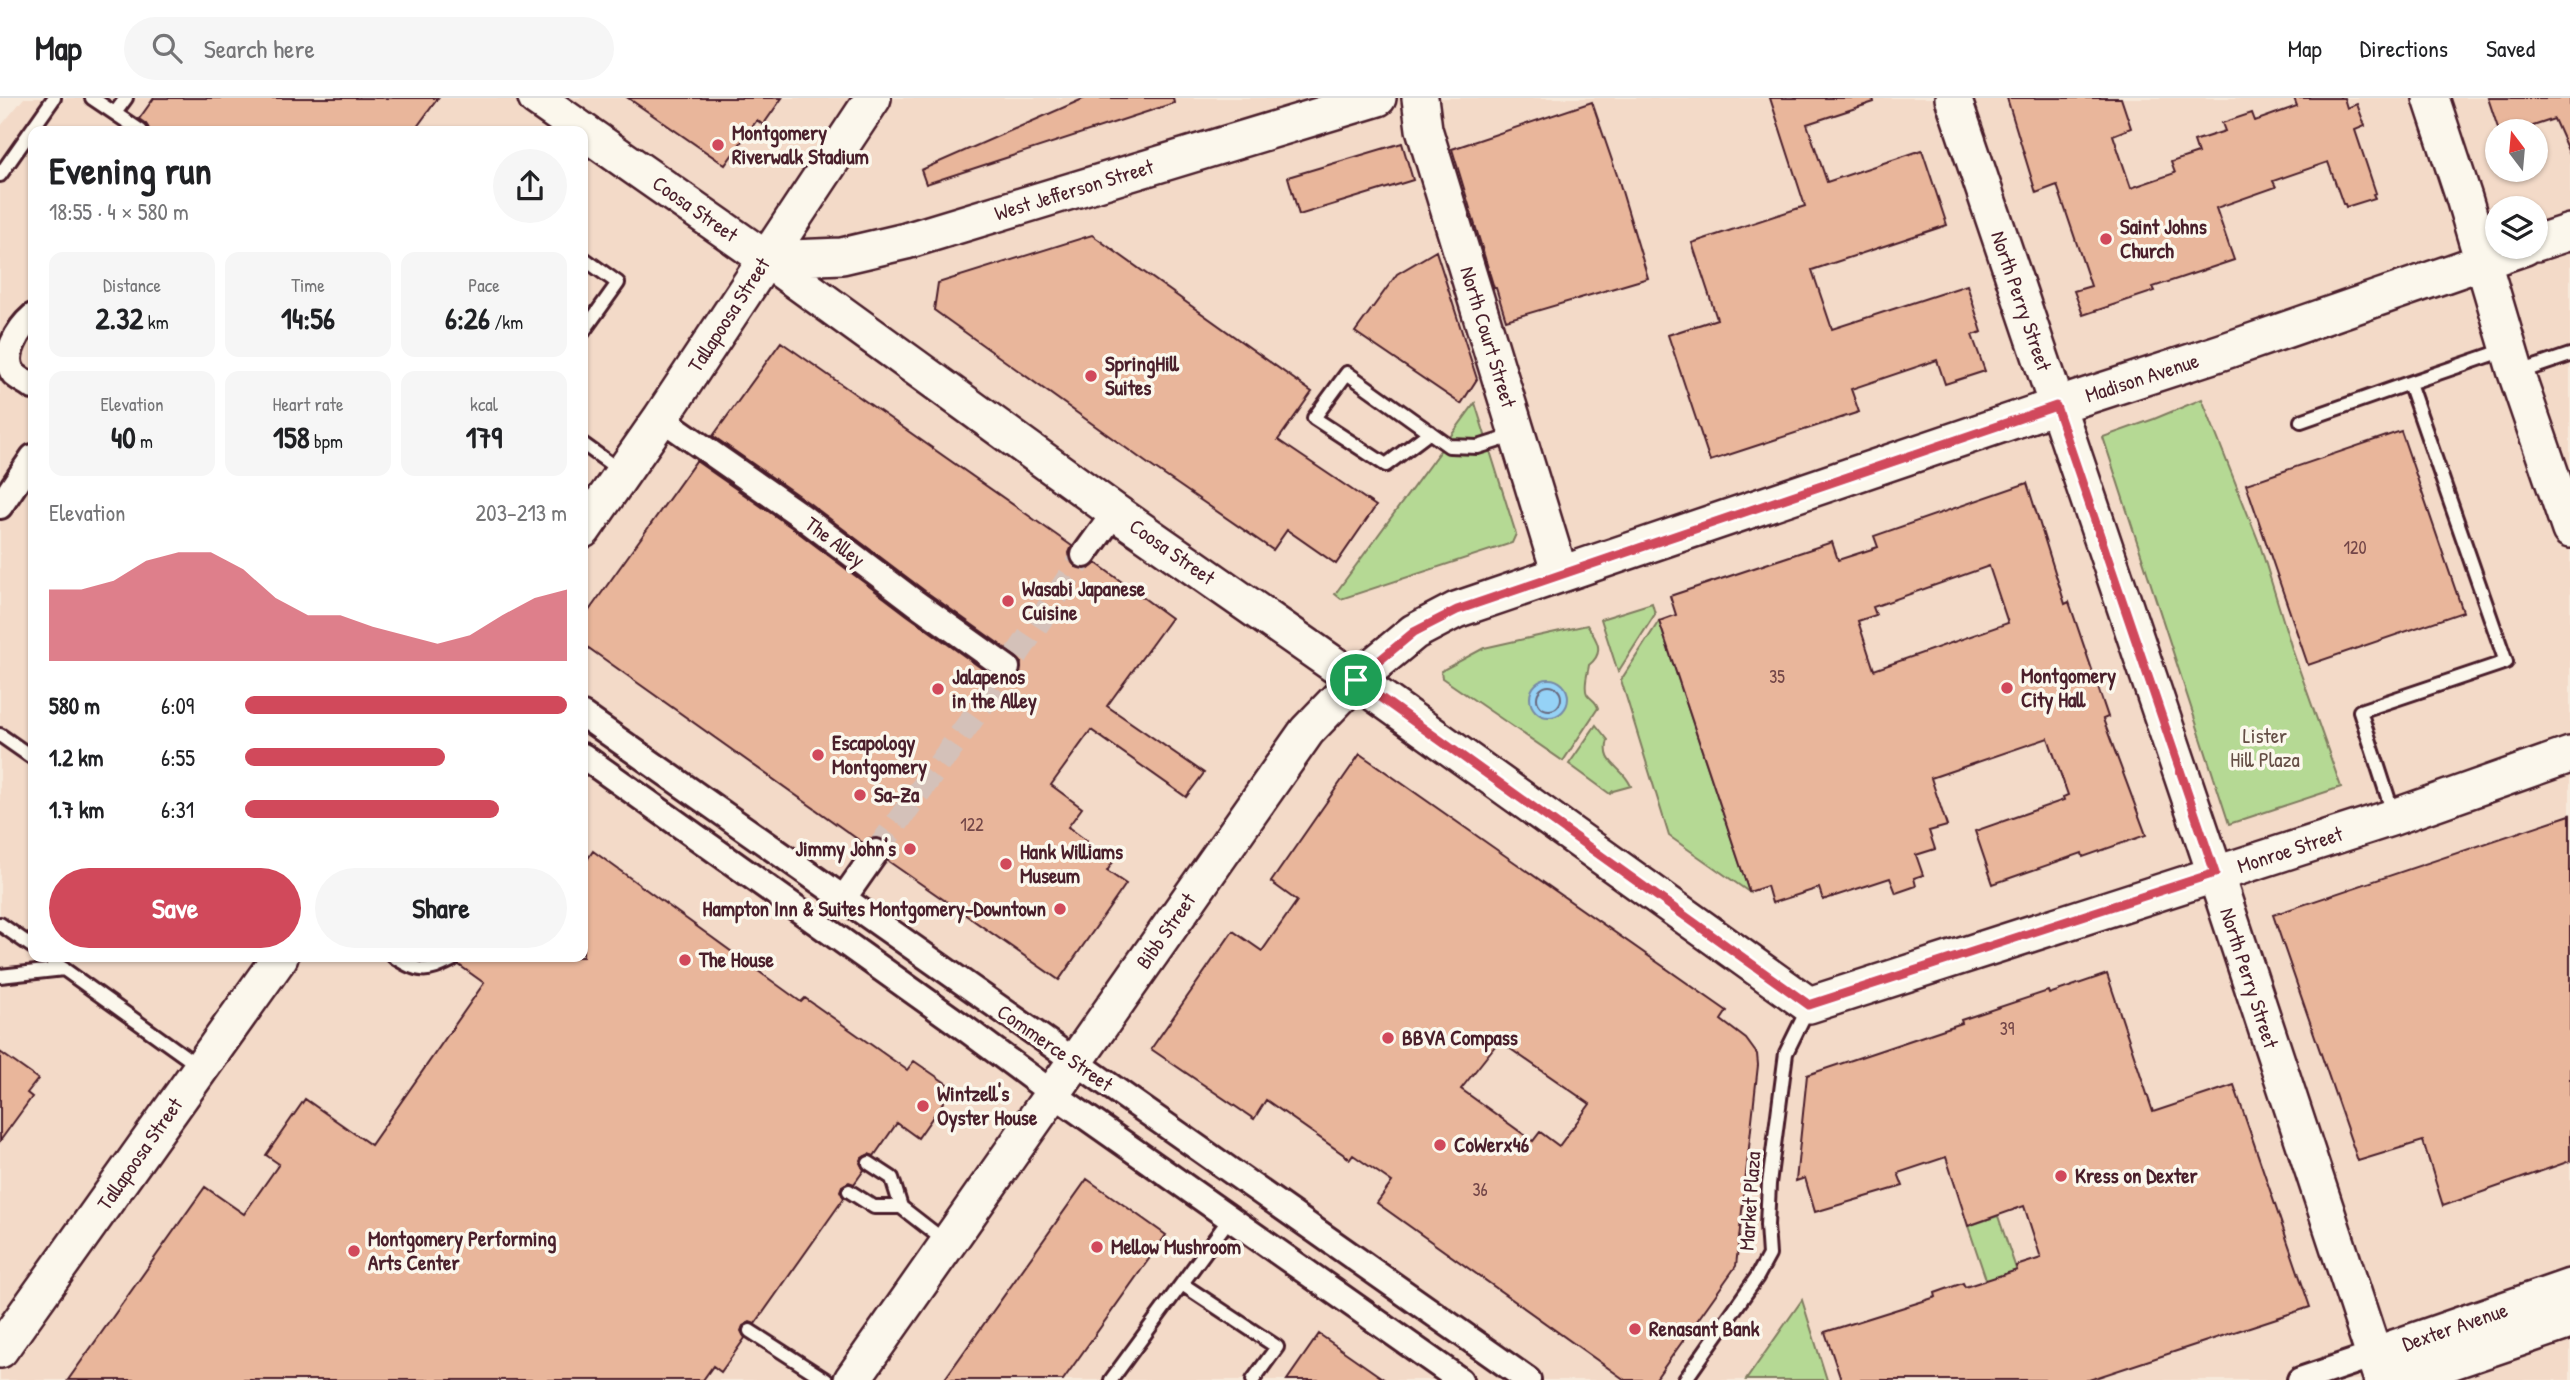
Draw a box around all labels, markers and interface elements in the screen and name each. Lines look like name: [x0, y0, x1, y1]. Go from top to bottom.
search box: [124, 17, 614, 80]
text: Map: [35, 26, 82, 70]
icon: search: [148, 29, 186, 67]
text: Search here: [204, 31, 315, 66]
text: Map: [2288, 32, 2322, 64]
text: Directions: [2360, 32, 2448, 64]
text: Saved: [2486, 32, 2535, 64]
place label: Montgomery Riverwalk Stadium: [732, 118, 869, 171]
north arrow: [2485, 119, 2548, 182]
map controls: [2485, 119, 2548, 259]
marker: Montgomery Riverwalk Stadium: [710, 137, 726, 153]
text: Evening run: [49, 144, 212, 196]
button: share: [493, 149, 567, 223]
street label: West Jefferson Street: [991, 151, 1158, 227]
street label: Coosa Street: [647, 168, 745, 249]
text: 18:55 · 4 × 580 m: [49, 196, 189, 227]
button: layers: [2485, 196, 2548, 259]
place label: Saint Johns Church: [2120, 212, 2207, 265]
street label: North Perry Street: [1984, 227, 2059, 375]
marker: Saint Johns Church: [2098, 231, 2114, 247]
street label: Tallapoosa Street: [681, 251, 777, 378]
street label: North Court Street: [1453, 263, 1524, 412]
text: Distance: [103, 272, 161, 298]
text: Time: [291, 272, 325, 298]
text: Pace: [468, 272, 500, 298]
text: 2.32: [95, 298, 143, 338]
text: 14:56: [281, 298, 335, 338]
text: 6:26: [445, 298, 490, 338]
text: km: [143, 309, 169, 335]
text: /km: [490, 309, 523, 335]
street label: Madison Avenue: [2081, 346, 2202, 410]
place label: SpringHill Suites: [1105, 349, 1180, 402]
marker: SpringHill Suites: [1083, 368, 1099, 384]
text: Elevation: [100, 391, 164, 417]
text: Heart rate: [273, 391, 343, 417]
text: kcal: [470, 391, 498, 417]
text: 40: [111, 417, 136, 457]
text: 158: [273, 417, 310, 457]
text: 179: [466, 417, 502, 457]
text: m: [136, 428, 153, 454]
text: bpm: [310, 428, 343, 454]
text: Elevation: [49, 497, 125, 528]
text: 203–213 m: [476, 497, 567, 528]
street label: The Alley: [799, 509, 871, 574]
street label: Coosa Street: [1124, 511, 1222, 592]
house number: 120: [2343, 535, 2367, 560]
place label: Wasabi Japanese Cuisine: [1022, 574, 1146, 627]
marker: Wasabi Japanese Cuisine: [1000, 593, 1016, 609]
pin: [1326, 650, 1386, 710]
icon: arrive: [1337, 661, 1375, 699]
place label: Montgomery City Hall: [2021, 661, 2116, 715]
place label: Jalapenos in the Alley: [952, 662, 1037, 716]
house number: 35: [1769, 664, 1785, 689]
marker: Montgomery City Hall: [1999, 680, 2015, 696]
marker: Jalapenos in the Alley: [930, 681, 946, 697]
text: 580 m: [49, 690, 100, 721]
text: 6:09: [161, 690, 194, 721]
park label: Lister Hill Plaza: [2230, 721, 2300, 774]
place label: Escapology Montgomery: [832, 728, 927, 782]
text: 1.2 km: [49, 742, 104, 773]
text: 6:55: [161, 742, 195, 773]
marker: Escapology Montgomery: [810, 747, 826, 763]
place label: Sa-Za: [874, 780, 920, 809]
marker: Sa-Za: [852, 787, 868, 803]
text: 1.7 km: [49, 794, 104, 825]
text: 6:31: [161, 794, 194, 825]
house number: 122: [960, 812, 984, 837]
street label: Monroe Street: [2233, 819, 2347, 880]
place label: Jimmy John's: [795, 834, 896, 864]
place label: Hank Williams Museum: [1020, 837, 1123, 890]
marker: Jimmy John's: [902, 841, 918, 857]
marker: Hank Williams Museum: [998, 856, 1014, 872]
button: Save: [49, 868, 301, 948]
button: Share: [315, 868, 567, 948]
street label: Bibb Street: [1129, 886, 1203, 974]
place label: Hampton Inn & Suites Montgomery-Downtown: [703, 894, 1046, 924]
marker: Hampton Inn & Suites Montgomery-Downtown: [1052, 901, 1068, 917]
street label: North Perry Street: [2213, 904, 2286, 1052]
place label: The House: [698, 945, 775, 974]
marker: The House: [677, 952, 693, 968]
street label: Commerce Street: [992, 997, 1120, 1099]
house number: 39: [2000, 1016, 2015, 1041]
place label: BBVA Compass: [1402, 1023, 1518, 1053]
marker: BBVA Compass: [1380, 1030, 1396, 1046]
place label: Wintzell's Oyster House: [937, 1079, 1038, 1133]
street label: Tallapoosa Street: [90, 1091, 190, 1216]
marker: Wintzell's Oyster House: [915, 1098, 931, 1114]
place label: CoWerx46: [1454, 1130, 1530, 1159]
marker: CoWerx46: [1432, 1137, 1448, 1153]
street label: Market Plaza: [1732, 1151, 1767, 1251]
place label: Kress on Dexter: [2075, 1161, 2199, 1190]
marker: Kress on Dexter: [2053, 1168, 2069, 1184]
house number: 36: [1472, 1177, 1488, 1202]
place label: Montgomery Performing Arts Center: [368, 1224, 556, 1277]
place label: Mellow Mushroom: [1111, 1232, 1241, 1261]
marker: Mellow Mushroom: [1089, 1239, 1105, 1255]
marker: Montgomery Performing Arts Center: [346, 1243, 362, 1259]
street label: Dexter Avenue: [2398, 1295, 2511, 1358]
place label: Renasant Bank: [1649, 1314, 1760, 1343]
marker: Renasant Bank: [1627, 1321, 1643, 1337]

